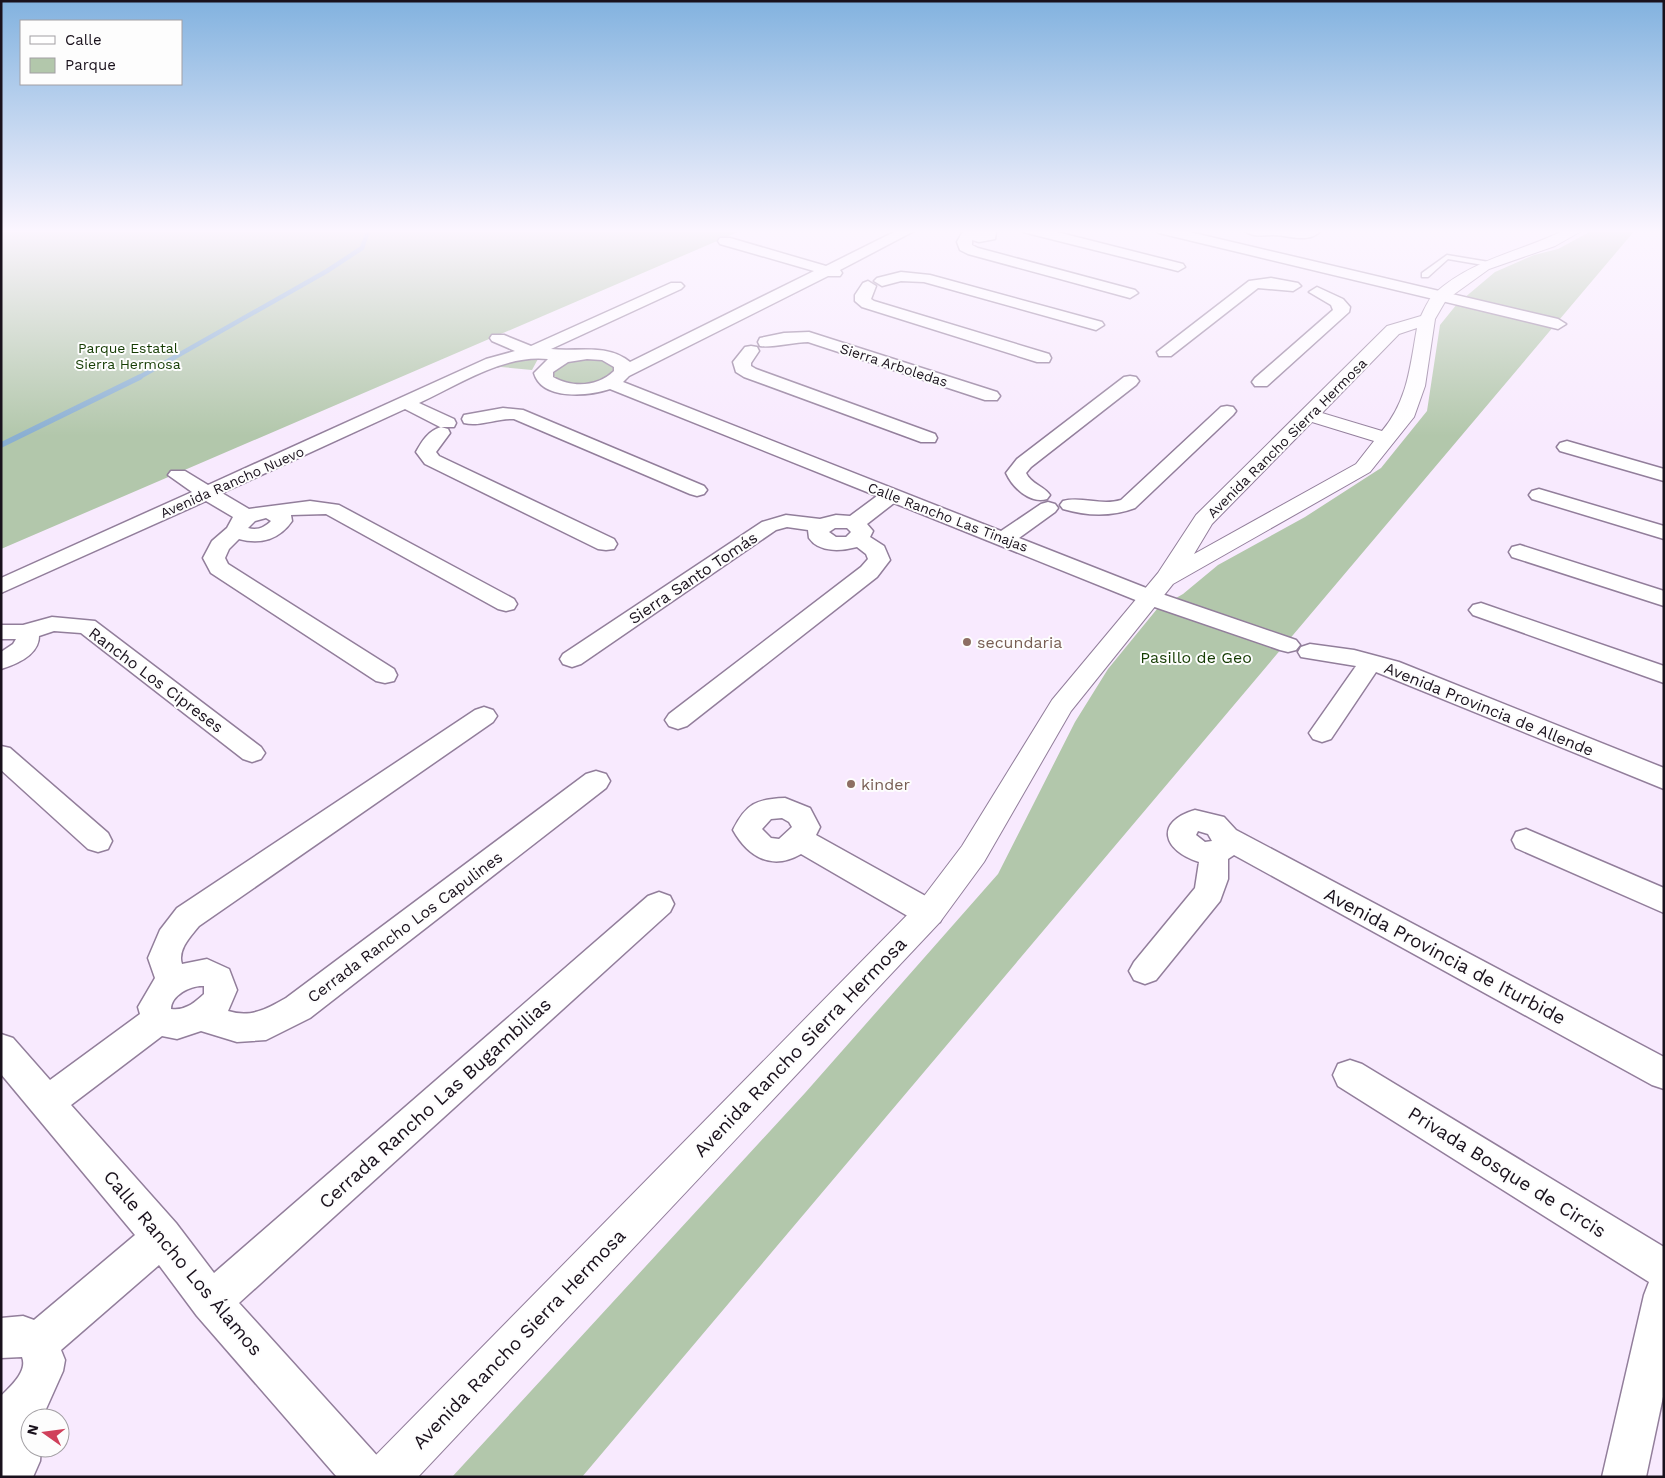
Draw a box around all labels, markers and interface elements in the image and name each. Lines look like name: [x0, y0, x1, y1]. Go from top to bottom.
legend: [20, 20, 182, 85]
text: Calle: [65, 31, 102, 49]
text: Parque: [65, 56, 116, 74]
park label: Parque Estatal Sierra Hermosa: [75, 340, 181, 372]
street label: Sierra Arboledas: [838, 340, 950, 390]
street label: Avenida Rancho Sierra Hermosa: [1204, 355, 1370, 521]
street label: Avenida Rancho Nuevo: [158, 443, 306, 521]
street label: Calle Rancho Las Tinajas: [866, 479, 1030, 555]
street label: Sierra Santo Tomás: [625, 528, 761, 628]
street label: Rancho Los Cipreses: [85, 623, 227, 737]
place label: secundaria: [977, 633, 1062, 652]
marker: secundaria: [961, 636, 973, 648]
park label: Pasillo de Geo: [1140, 648, 1252, 667]
street label: Avenida Provincia de Allende: [1381, 658, 1597, 760]
place label: kinder: [861, 775, 910, 794]
marker: kinder: [845, 778, 857, 790]
street label: Cerrada Rancho Los Capulines: [304, 847, 506, 1007]
street label: Avenida Provincia de Iturbide: [1320, 882, 1570, 1030]
street label: Avenida Rancho Sierra Hermosa: [689, 932, 911, 1162]
street label: Cerrada Rancho Las Bugambilias: [314, 993, 556, 1213]
street label: Privada Bosque de Circis: [1404, 1102, 1610, 1242]
street label: Calle Rancho Los Álamos: [99, 1166, 267, 1360]
street label: Avenida Rancho Sierra Hermosa: [408, 1224, 630, 1454]
north arrow: [20, 1408, 70, 1458]
text: N: [23, 1423, 41, 1437]

